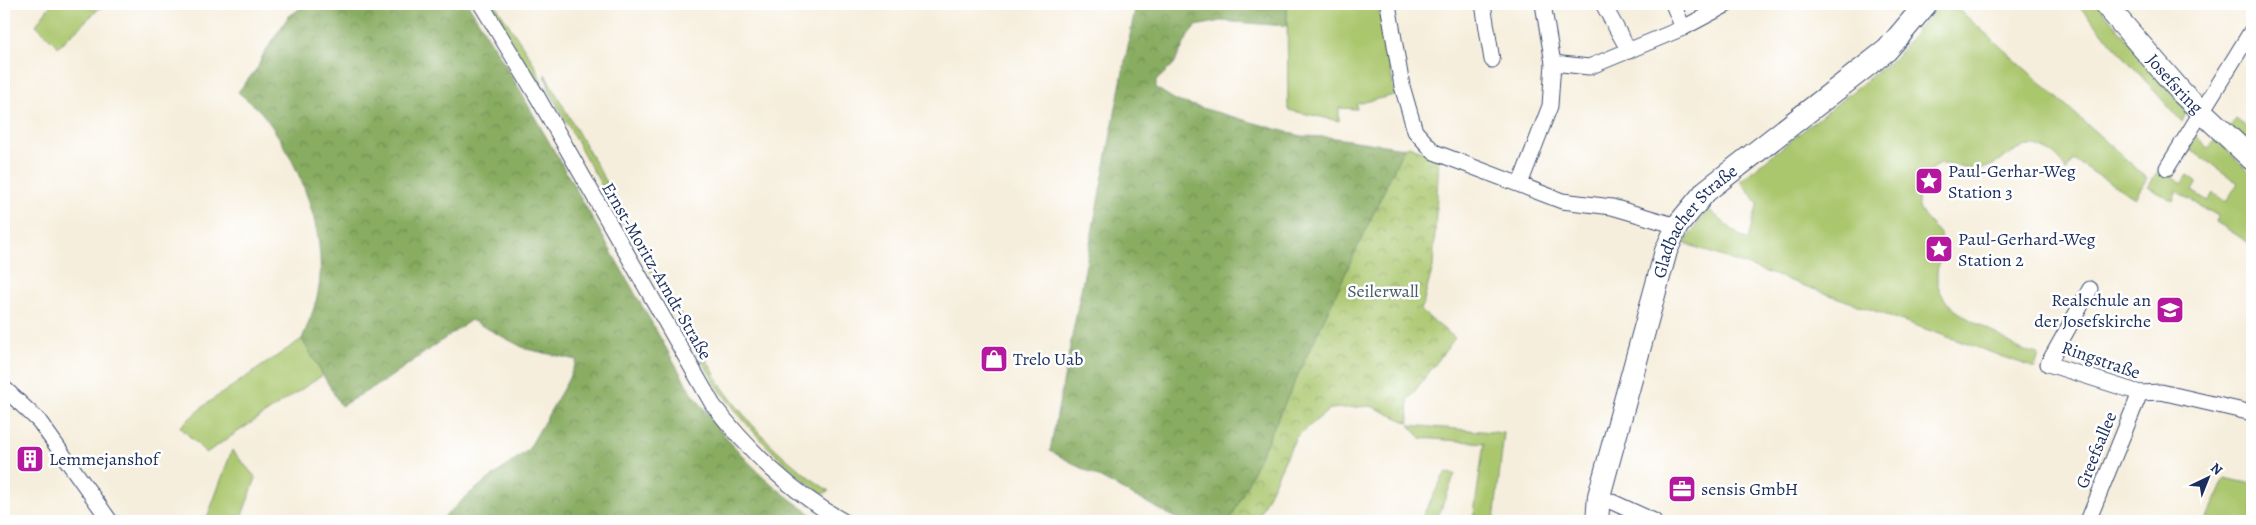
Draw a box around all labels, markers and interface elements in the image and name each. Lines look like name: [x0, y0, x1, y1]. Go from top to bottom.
street label: Josefsring: [2141, 48, 2208, 119]
street label: Gladbacher Straße: [1647, 159, 1742, 281]
place label: Paul-Gerhar-Weg Station 3: [1948, 159, 2076, 204]
place icon: Paul-Gerhar-Weg Station 3: [1914, 166, 1944, 196]
street label: Ernst-Moritz-Arndt-Straße: [596, 178, 718, 364]
place label: Paul-Gerhard-Weg Station 2: [1958, 227, 2096, 272]
place icon: Paul-Gerhard-Weg Station 2: [1924, 234, 1954, 264]
park label: Seilerwall: [1347, 279, 1419, 303]
place label: Realschule an der Josefskirche: [2034, 288, 2151, 333]
school or university icon: Realschule an der Josefskirche: [2155, 295, 2185, 325]
street label: Ringstraße: [2058, 335, 2144, 385]
shop icon: Trelo Uab: [979, 344, 1009, 374]
place label: Trelo Uab: [1013, 347, 1083, 371]
street label: Greefsallee: [2070, 408, 2122, 492]
building icon: Lemmejanshof: [15, 444, 45, 474]
place label: Lemmejanshof: [49, 447, 162, 471]
north arrow: [2184, 452, 2234, 502]
text: N: [2206, 458, 2227, 479]
office icon: sensis GmbH: [1667, 474, 1697, 504]
place label: sensis GmbH: [1701, 477, 1798, 501]

